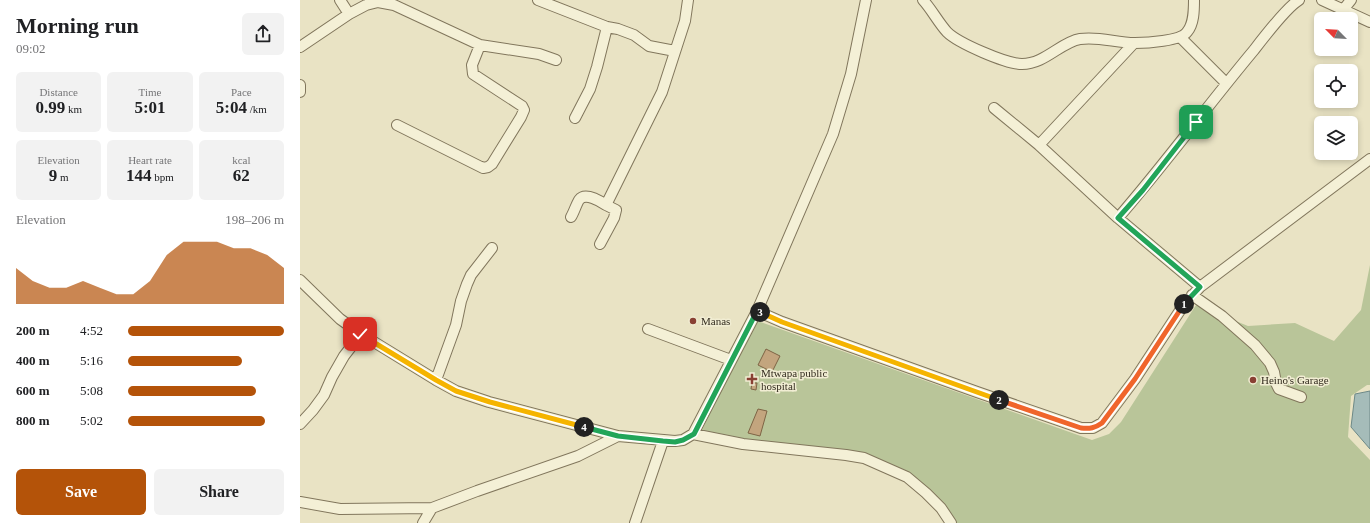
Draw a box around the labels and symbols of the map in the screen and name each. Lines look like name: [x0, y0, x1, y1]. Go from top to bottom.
north arrow: [1314, 12, 1358, 56]
pin: [1179, 105, 1213, 139]
pin: 1: [1174, 294, 1194, 314]
pin: 3: [750, 302, 770, 322]
place label: Manas: [701, 315, 730, 327]
marker: Manas: [688, 316, 698, 326]
pin: [343, 317, 377, 351]
place label: Mtwapa public hospital: [761, 367, 827, 392]
marker: Mtwapa public hospital: [746, 373, 758, 385]
place label: Heino's Garage: [1261, 374, 1329, 386]
marker: Heino's Garage: [1248, 375, 1258, 385]
pin: 2: [989, 390, 1009, 410]
pin: 4: [574, 417, 594, 437]

